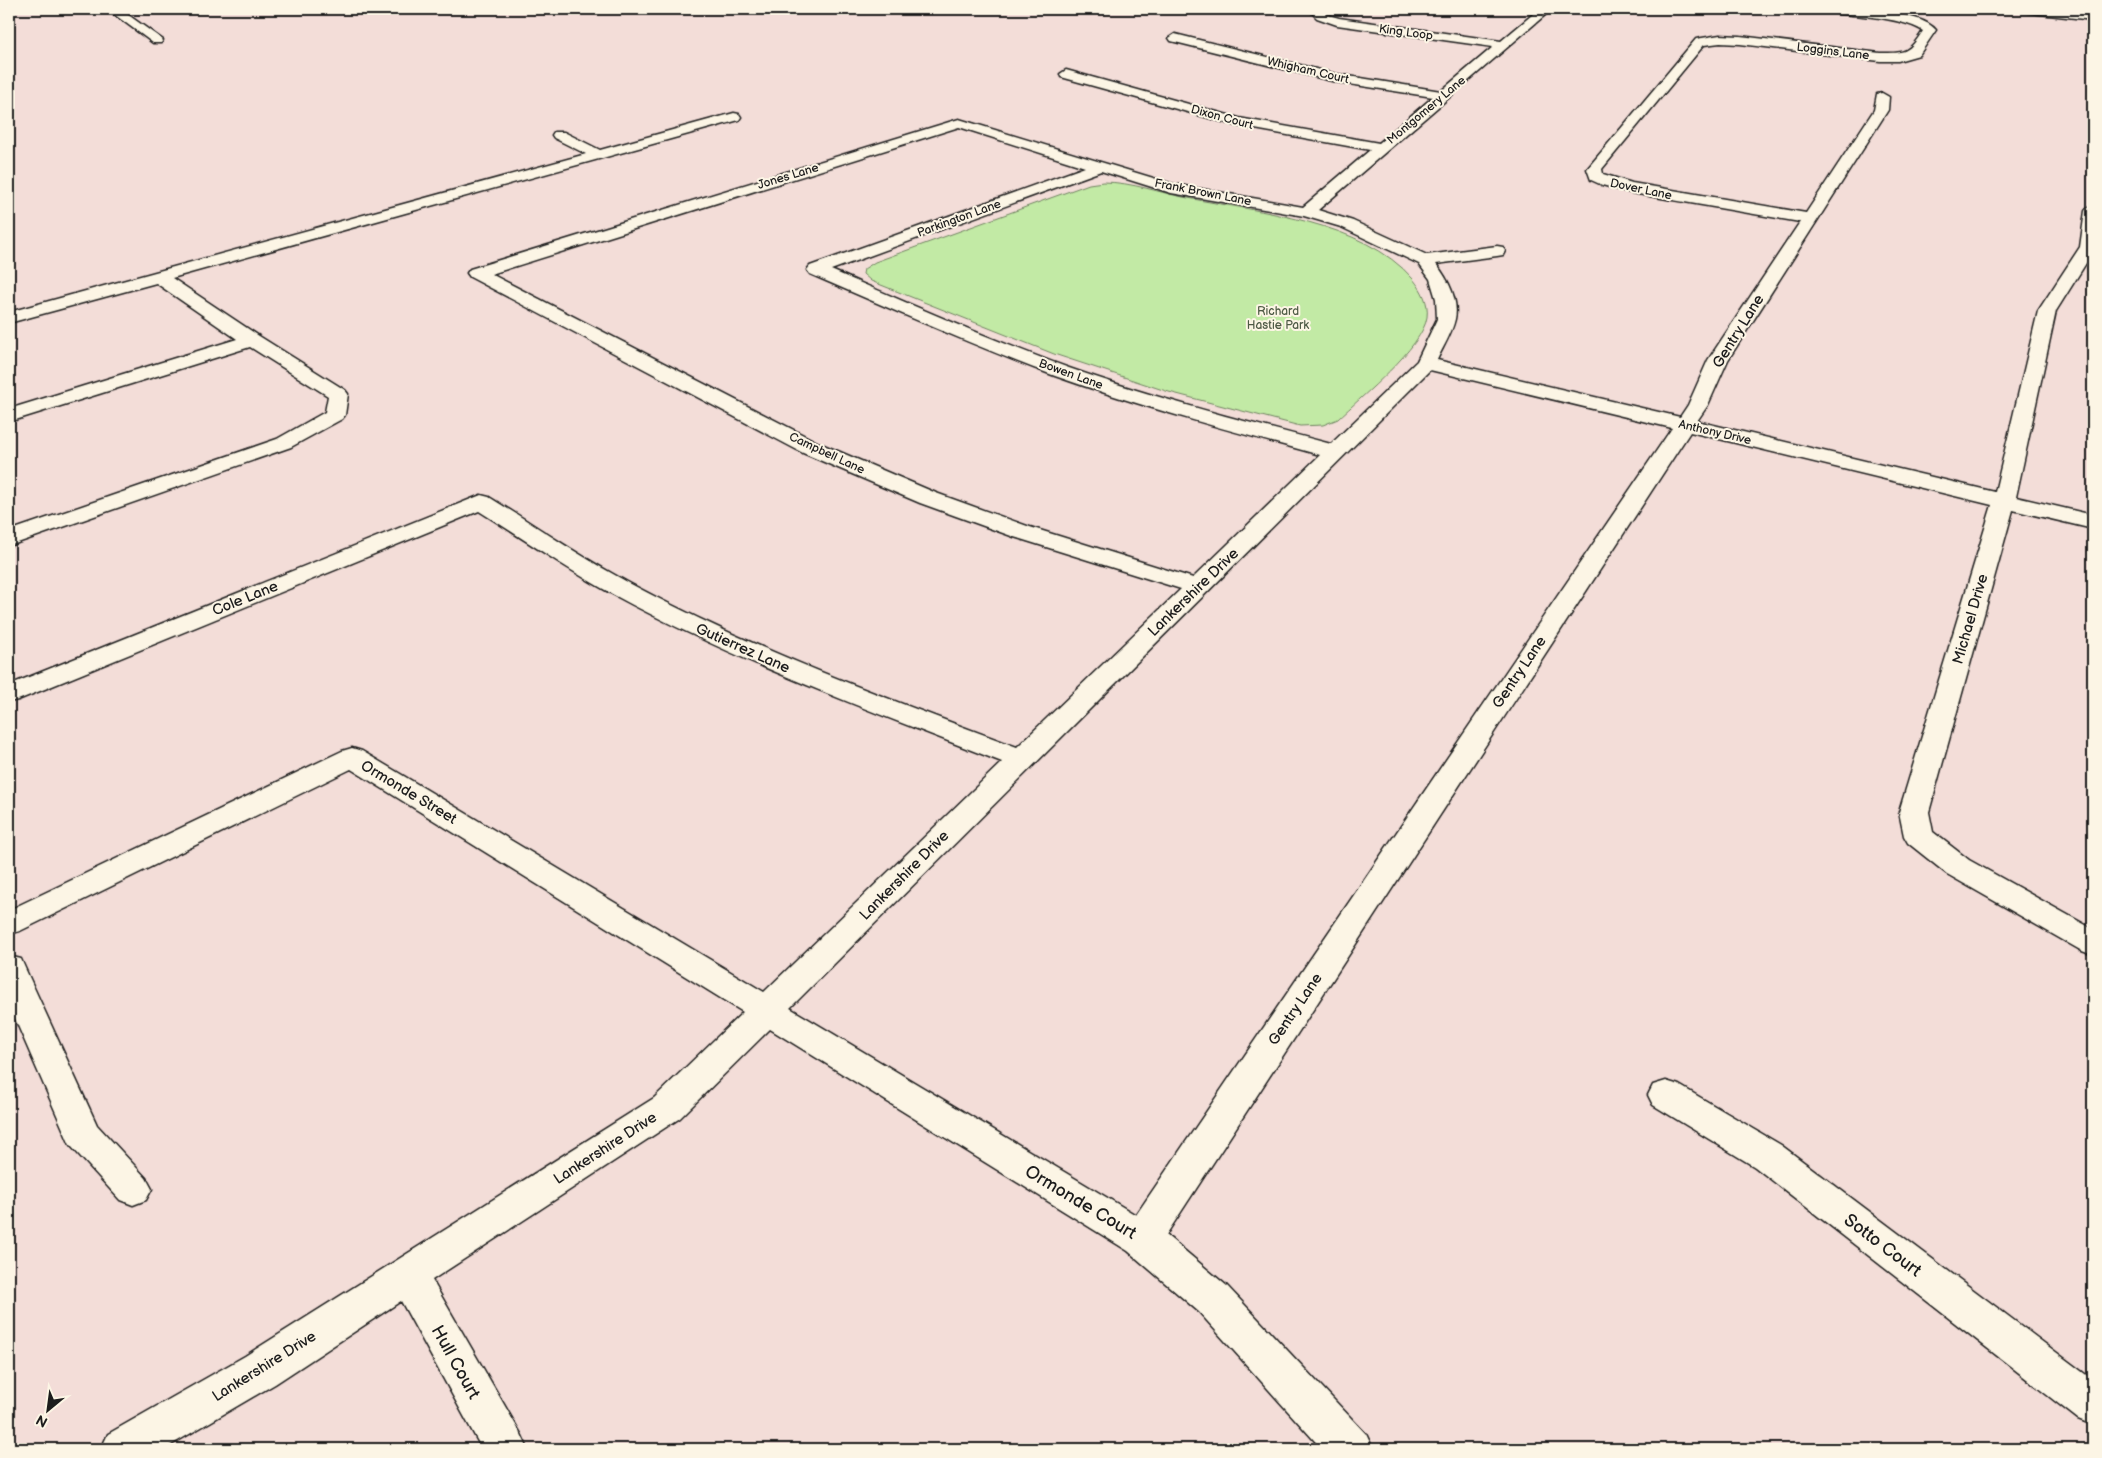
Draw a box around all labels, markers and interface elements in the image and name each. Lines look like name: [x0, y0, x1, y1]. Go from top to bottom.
street label: King Loop: [1378, 21, 1434, 44]
street label: Loggins Lane: [1796, 40, 1870, 63]
street label: Whigham Court: [1266, 54, 1351, 87]
street label: Montgomery Lane: [1384, 73, 1469, 148]
street label: Dixon Court: [1189, 102, 1255, 133]
street label: Jones Lane: [756, 160, 821, 193]
street label: Frank Brown Lane: [1153, 176, 1253, 209]
street label: Dover Lane: [1609, 176, 1673, 203]
street label: Parkington Lane: [915, 196, 1003, 241]
street label: Gentry Lane: [1708, 291, 1769, 372]
park label: Richard Hastie Park: [1247, 304, 1309, 333]
street label: Bowen Lane: [1037, 356, 1105, 393]
street label: Anthony Drive: [1677, 417, 1753, 448]
street label: Campbell Lane: [787, 429, 867, 478]
street label: Lankershire Drive: [1144, 544, 1243, 641]
street label: Michael Drive: [1949, 572, 1992, 666]
street label: Cole Lane: [209, 577, 281, 620]
street label: Gutierrez Lane: [693, 619, 793, 678]
street label: Gentry Lane: [1488, 632, 1551, 712]
street label: Ormonde Street: [357, 756, 461, 829]
street label: Lankershire Drive: [856, 826, 953, 924]
street label: Gentry Lane: [1264, 969, 1327, 1049]
street label: Lankershire Drive: [550, 1108, 660, 1189]
street label: Ormonde Court: [1021, 1161, 1141, 1244]
street label: Sotto Court: [1840, 1209, 1926, 1282]
street label: Hull Court: [427, 1322, 485, 1403]
street label: Lankershire Drive: [209, 1327, 320, 1406]
north arrow: [22, 1386, 72, 1436]
text: N: [33, 1411, 51, 1431]

